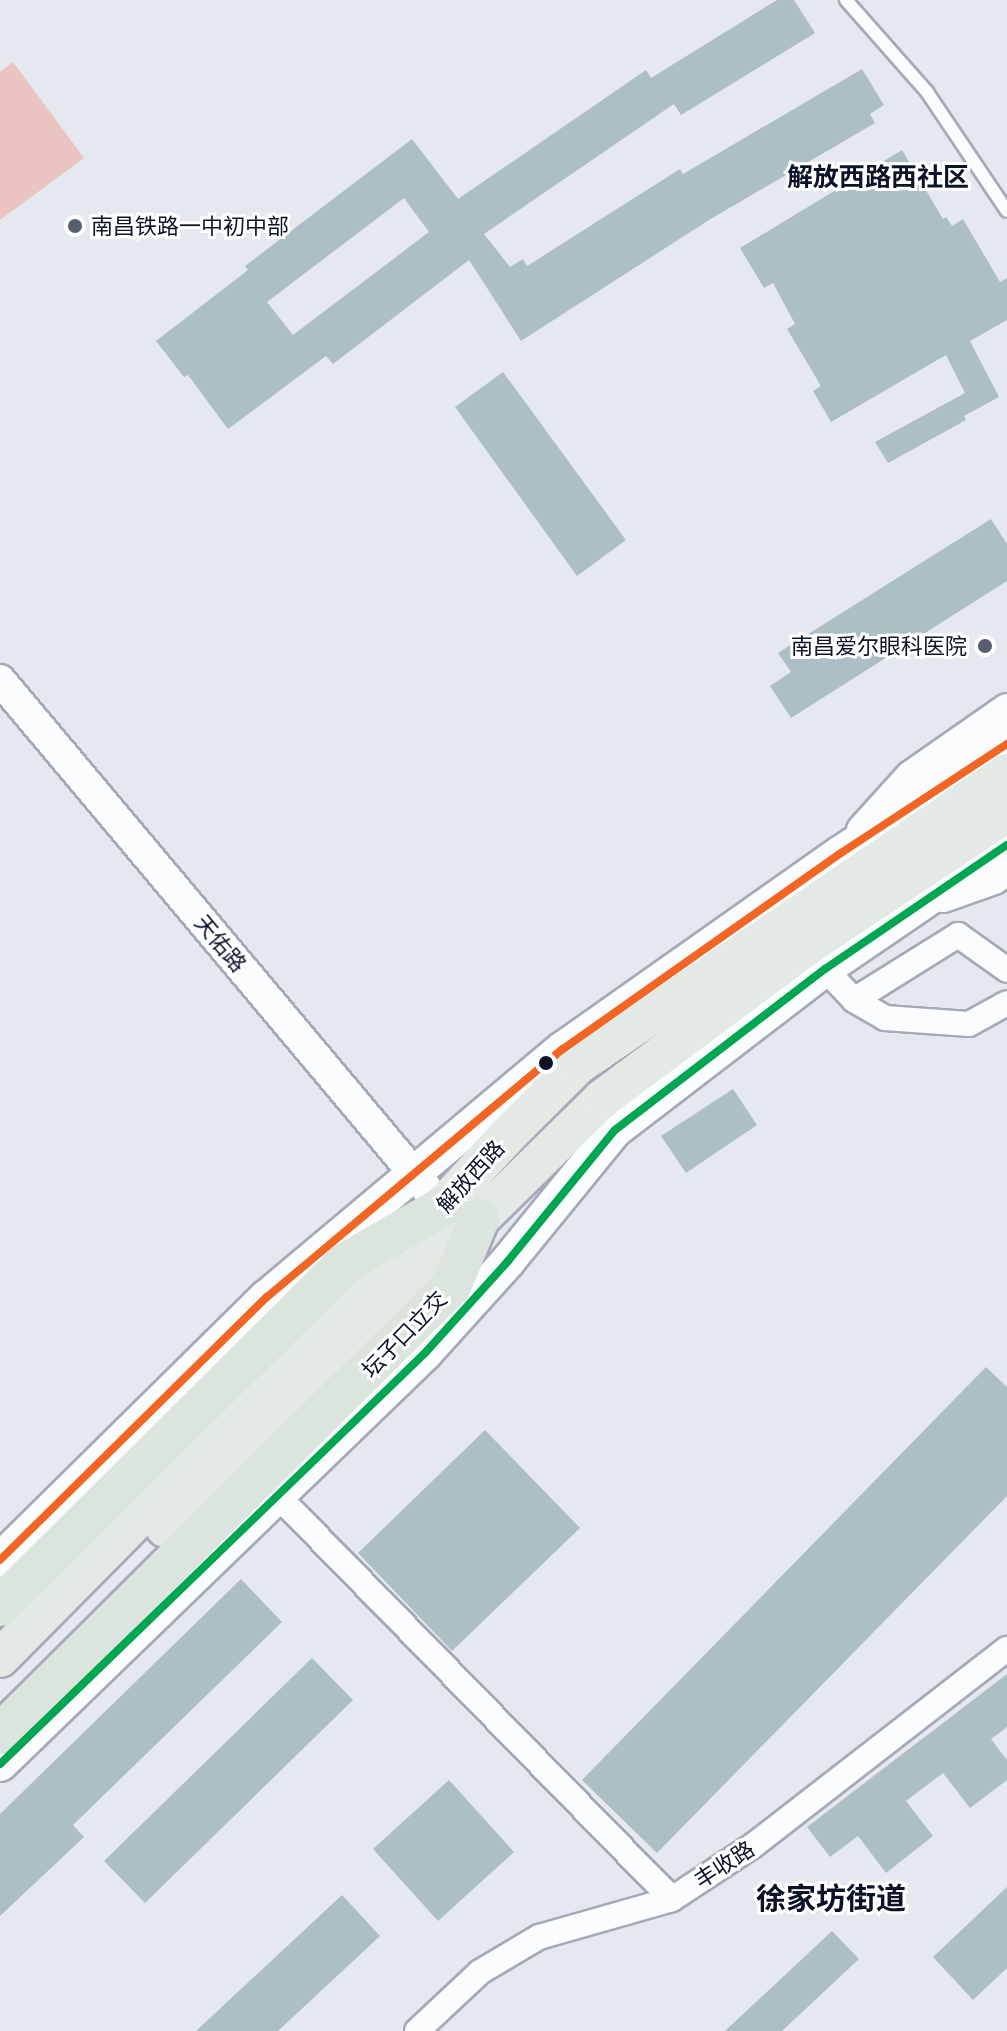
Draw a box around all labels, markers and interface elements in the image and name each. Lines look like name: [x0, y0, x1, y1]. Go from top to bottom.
district label: 解放西路西社区: [787, 161, 969, 193]
place label: 南昌铁路一中初中部: [91, 213, 289, 239]
marker: 南昌铁路一中初中部: [66, 217, 84, 235]
place label: 南昌爱尔眼科医院: [791, 633, 967, 659]
marker: 南昌爱尔眼科医院: [974, 635, 996, 657]
street label: 天佑路: [190, 909, 252, 977]
unlabelled marker: [538, 1055, 554, 1071]
street label: 解放西路: [431, 1134, 509, 1218]
street label: 坛子口立交: [356, 1285, 452, 1383]
street label: 丰收路: [689, 1835, 759, 1893]
district label: 徐家坊街道: [756, 1880, 906, 1916]

